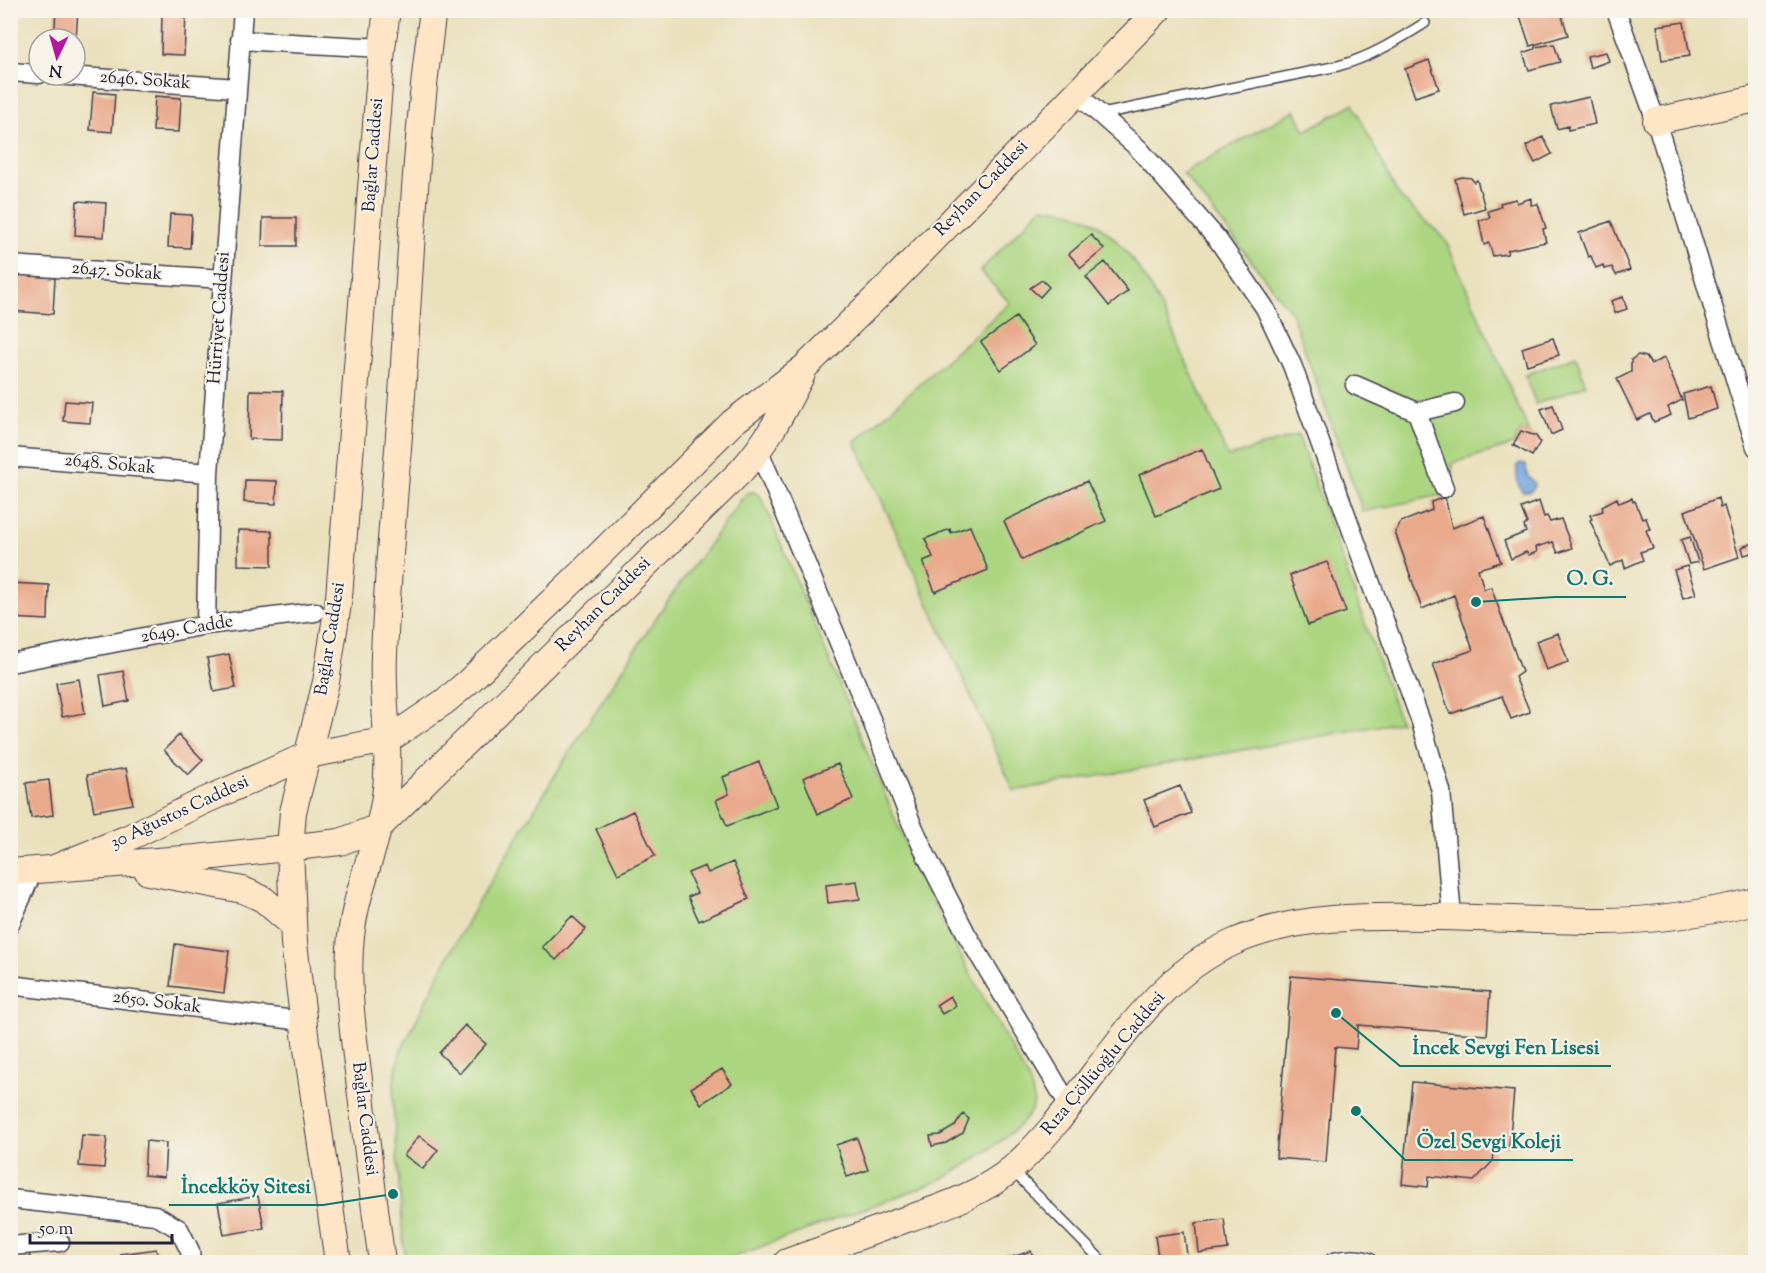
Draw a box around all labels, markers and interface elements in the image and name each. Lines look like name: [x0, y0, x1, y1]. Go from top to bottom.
north arrow: [27, 27, 87, 87]
text: N: [48, 57, 63, 81]
street label: 2646. Sokak: [99, 65, 192, 97]
street label: Bağlar Caddesi: [357, 97, 391, 213]
street label: Reyhan Caddesi: [929, 135, 1035, 243]
street label: Hürriyet Caddesi: [202, 251, 238, 385]
street label: 2647. Sokak: [71, 256, 164, 288]
street label: 2648. Sokak: [63, 448, 157, 482]
street label: Reyhan Caddesi: [550, 551, 658, 659]
callout: O. G.: [1555, 559, 1626, 597]
text: O. G.: [1566, 566, 1614, 595]
street label: Bağlar Caddesi: [309, 580, 353, 698]
street label: 2649. Cadde: [139, 609, 235, 651]
street label: 30 Ağustos Caddesi: [106, 769, 254, 857]
street label: 2650. Sokak: [111, 985, 203, 1021]
street label: Rıza Çöllüoğlu Caddesi: [1036, 986, 1172, 1142]
callout: İncek Sevgi Fen Lisesi: [1400, 1028, 1611, 1066]
text: İncek Sevgi Fen Lisesi: [1413, 1034, 1600, 1064]
street label: Bağlar Caddesi: [344, 1060, 384, 1178]
callout: Özel Sevgi Koleji: [1405, 1122, 1573, 1160]
text: Özel Sevgi Koleji: [1417, 1128, 1562, 1158]
callout: İncekköy Sitesi: [169, 1167, 323, 1205]
text: İncekköy Sitesi: [181, 1173, 311, 1203]
scale bar: [30, 1207, 172, 1245]
text: 50 m: [38, 1217, 74, 1243]

